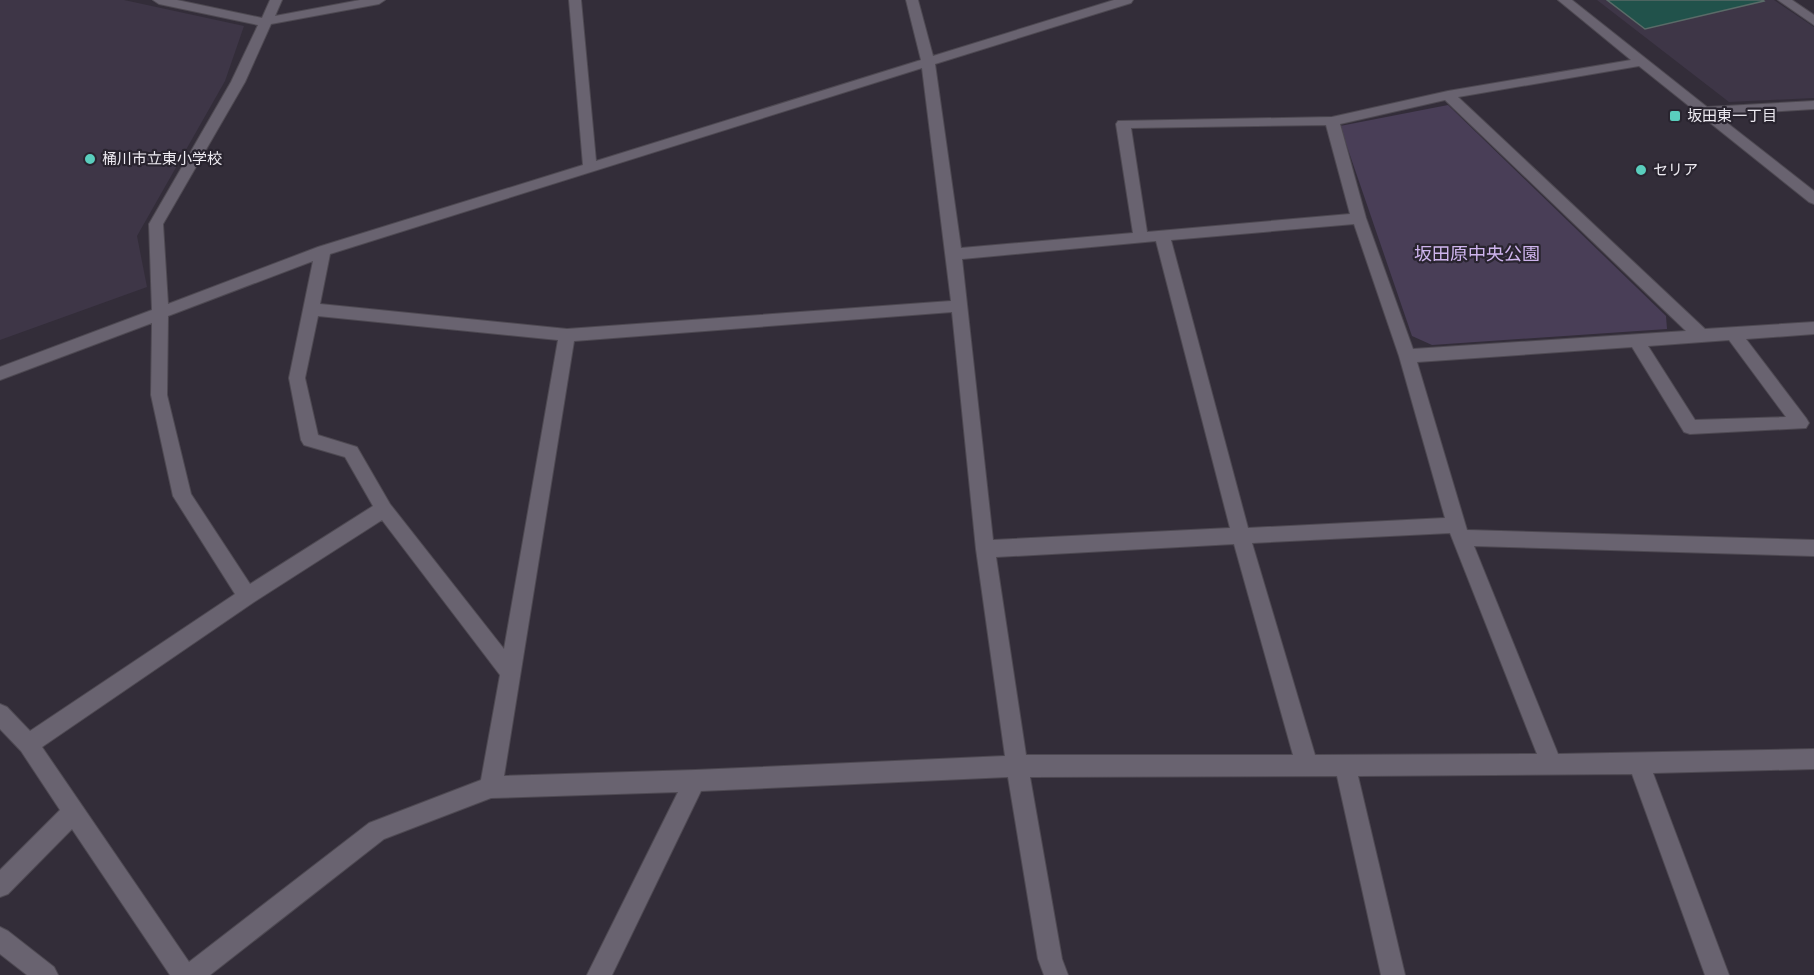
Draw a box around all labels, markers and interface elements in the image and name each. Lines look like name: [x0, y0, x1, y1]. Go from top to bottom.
place label: 坂田東一丁目: [1687, 107, 1777, 125]
marker: 坂田東一丁目: [1668, 109, 1682, 123]
place label: 桶川市立東小学校: [102, 150, 222, 168]
marker: 桶川市立東小学校: [83, 152, 97, 166]
place label: セリア: [1653, 161, 1698, 179]
marker: セリア: [1634, 163, 1648, 177]
park label: 坂田原中央公園: [1414, 243, 1540, 265]

